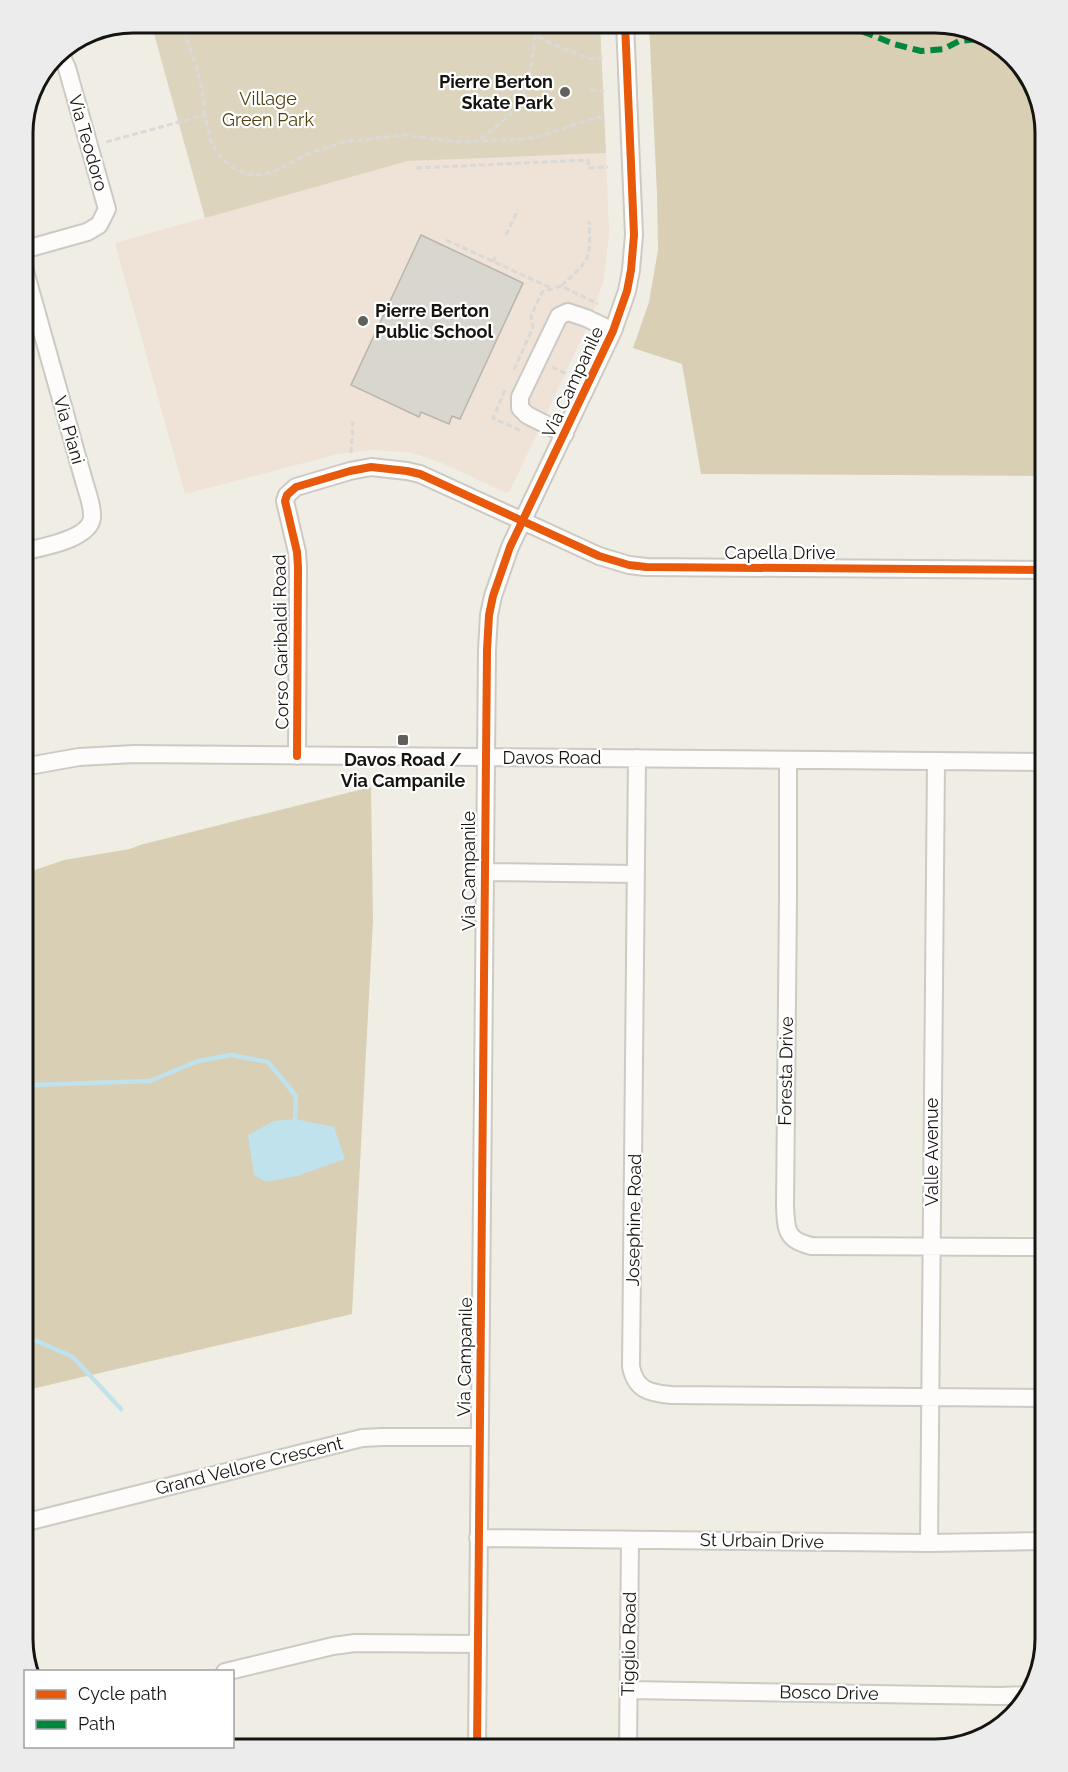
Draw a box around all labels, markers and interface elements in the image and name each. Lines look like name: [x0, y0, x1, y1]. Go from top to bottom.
place label: Pierre Berton Skate Park: [439, 71, 554, 113]
marker: Pierre Berton Skate Park: [558, 85, 572, 99]
park label: Village Green Park: [222, 88, 314, 130]
street label: Via Teodoro: [65, 92, 112, 194]
place label: Pierre Berton Public School: [375, 300, 493, 342]
marker: Pierre Berton Public School: [356, 314, 370, 328]
street label: Via Campanile: [538, 323, 608, 441]
street label: Via Piani: [50, 393, 89, 466]
street label: Capella Drive: [725, 542, 836, 563]
street label: Corso Garibaldi Road: [268, 554, 293, 730]
marker: Davos Road / Via Campanile: [396, 733, 410, 747]
street label: Davos Road: [503, 747, 601, 768]
place label: Davos Road / Via Campanile: [341, 749, 465, 791]
street label: Via Campanile: [458, 811, 479, 931]
street label: Foresta Drive: [774, 1016, 797, 1126]
street label: Valle Avenue: [921, 1097, 942, 1206]
street label: Josephine Road: [622, 1153, 645, 1287]
street label: Via Campanile: [453, 1296, 476, 1417]
street label: Grand Vellore Crescent: [153, 1432, 345, 1499]
street label: St Urbain Drive: [700, 1529, 825, 1552]
street label: Tigglio Road: [617, 1592, 640, 1696]
legend: [24, 1670, 234, 1748]
street label: Bosco Drive: [779, 1681, 879, 1704]
text: Cycle path: [78, 1683, 167, 1704]
text: Path: [78, 1713, 115, 1734]

